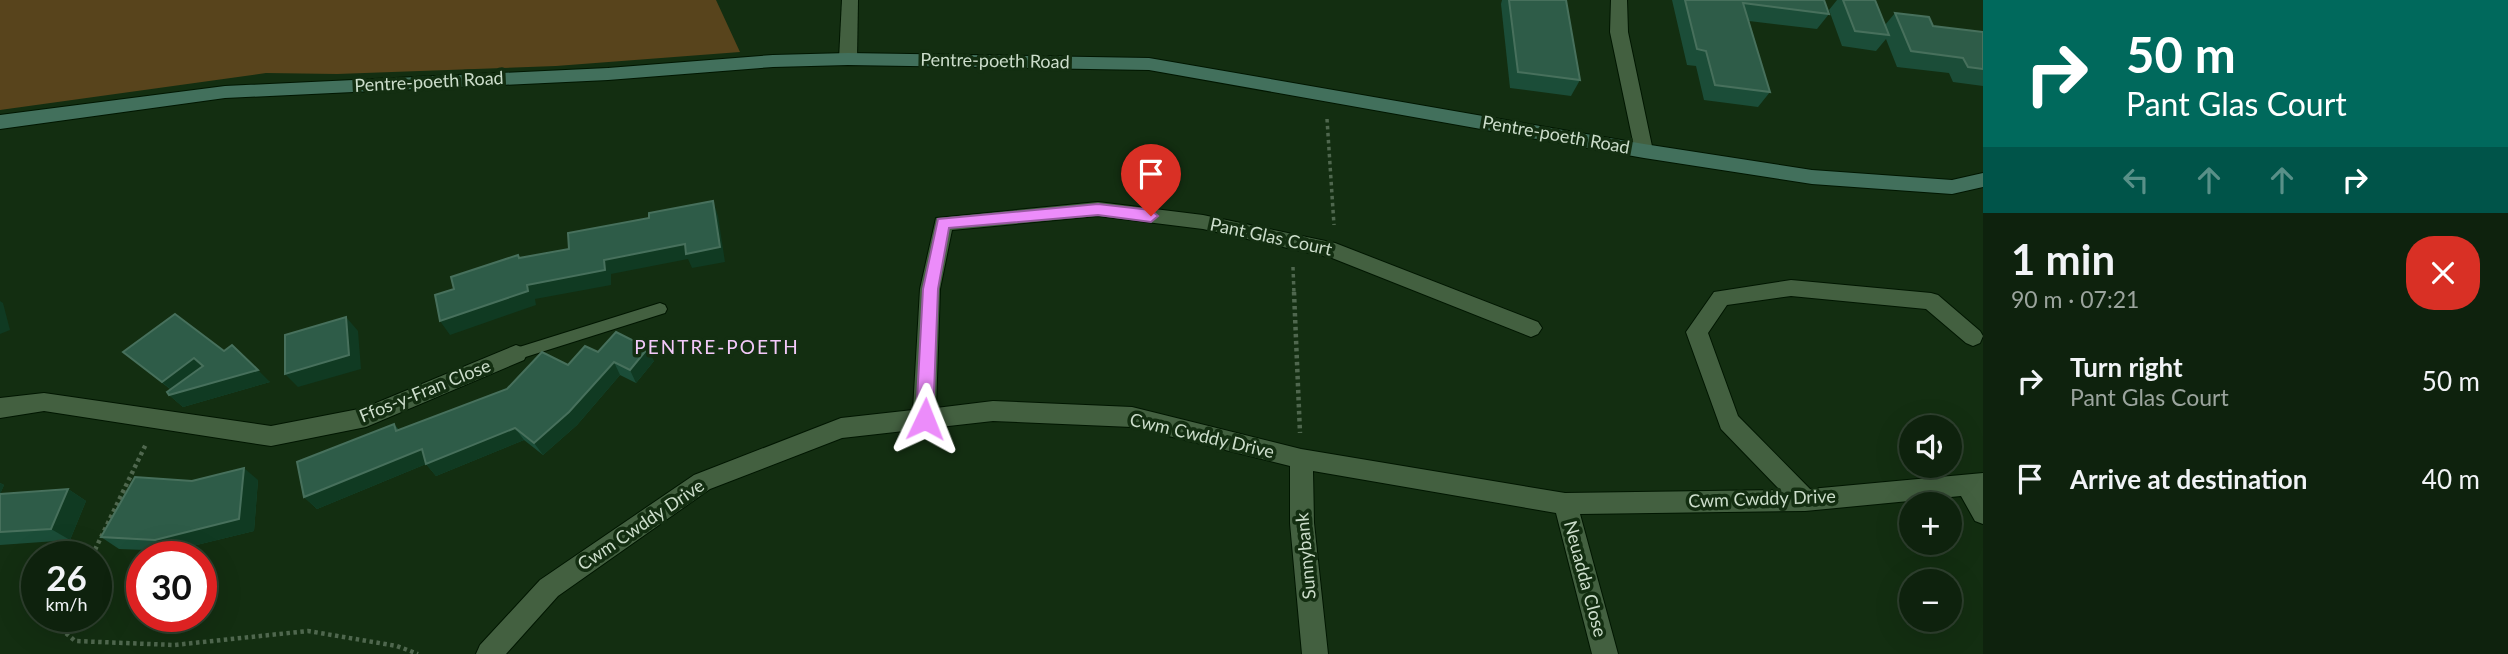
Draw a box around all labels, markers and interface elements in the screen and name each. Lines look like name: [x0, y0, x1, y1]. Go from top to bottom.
text: 50 m: [2126, 25, 2236, 83]
icon: right: [2011, 28, 2102, 119]
street label: Pentre-poeth Road: [920, 48, 1070, 72]
street label: Pentre-poeth Road: [354, 66, 504, 96]
text: Pant Glas Court: [2126, 84, 2347, 123]
street label: Pentre-poeth Road: [1481, 110, 1632, 158]
pin: [1121, 144, 1181, 216]
icon: arrive: [1132, 155, 1170, 193]
icon: left: [2117, 161, 2155, 199]
icon: ahead: [2190, 161, 2228, 199]
icon: ahead: [2263, 161, 2301, 199]
icon: right: [2336, 161, 2374, 199]
street label: Pant Glas Court: [1208, 212, 1335, 260]
text: 1 min: [2011, 234, 2115, 284]
button: close: [2406, 236, 2480, 310]
text: 90 m · 07:21: [2011, 285, 2139, 313]
district label: PENTRE-POETH: [634, 335, 800, 358]
text: Turn right: [2070, 351, 2183, 383]
street label: Ffos-y-Fran Close: [356, 354, 493, 426]
icon: right: [2011, 362, 2049, 400]
text: 50 m: [2422, 365, 2480, 397]
position arrow: [888, 382, 962, 456]
text: Pant Glas Court: [2070, 383, 2229, 411]
street label: Cwm Cwddy Drive: [1128, 408, 1277, 462]
map controls: [1899, 415, 1962, 632]
button: sound: [1899, 415, 1962, 478]
icon: arrive: [2011, 460, 2049, 498]
text: Arrive at destination: [2070, 463, 2307, 495]
text: 40 m: [2422, 463, 2480, 495]
street label: Cwm Cwddy Drive: [573, 474, 708, 575]
street label: Cwm Cwddy Drive: [1688, 484, 1836, 512]
button: +: [1899, 492, 1962, 555]
street label: Sunnybank: [1290, 511, 1320, 600]
street label: Neuadda Close: [1560, 518, 1612, 639]
speed limit sign: 30: [126, 541, 217, 632]
text: 26: [46, 556, 87, 598]
button: −: [1899, 569, 1962, 632]
text: km/h: [45, 593, 88, 615]

